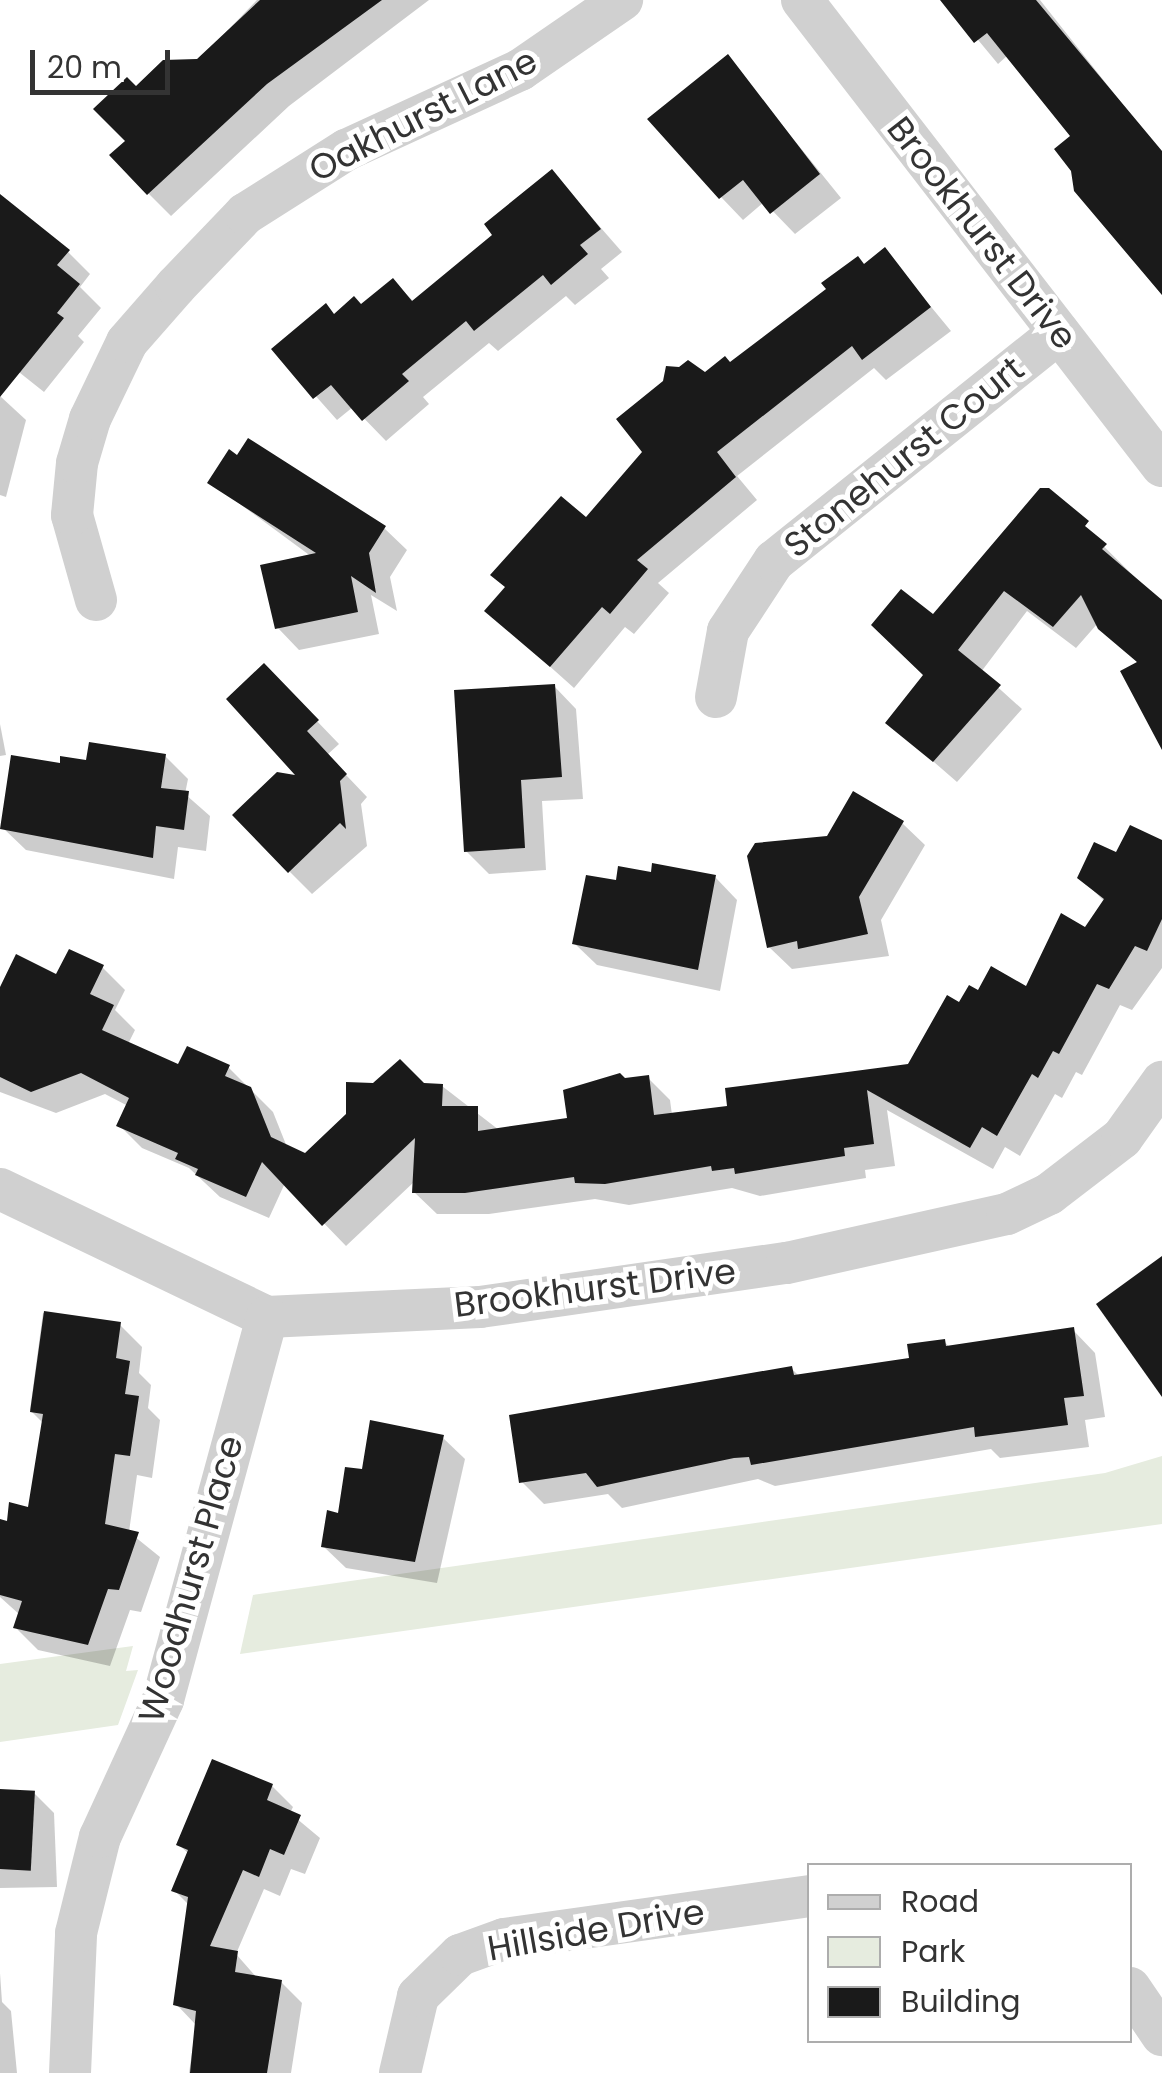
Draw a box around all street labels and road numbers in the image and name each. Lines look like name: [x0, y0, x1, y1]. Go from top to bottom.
street label: Oakhurst Lane: [302, 39, 544, 191]
street label: Brookhurst Drive: [878, 108, 1086, 358]
street label: Stonehurst Court: [776, 348, 1032, 566]
street label: Brookhurst Drive: [452, 1250, 738, 1326]
street label: Woodhurst Place: [130, 1431, 252, 1727]
street label: Hillside Drive: [484, 1890, 708, 1970]

